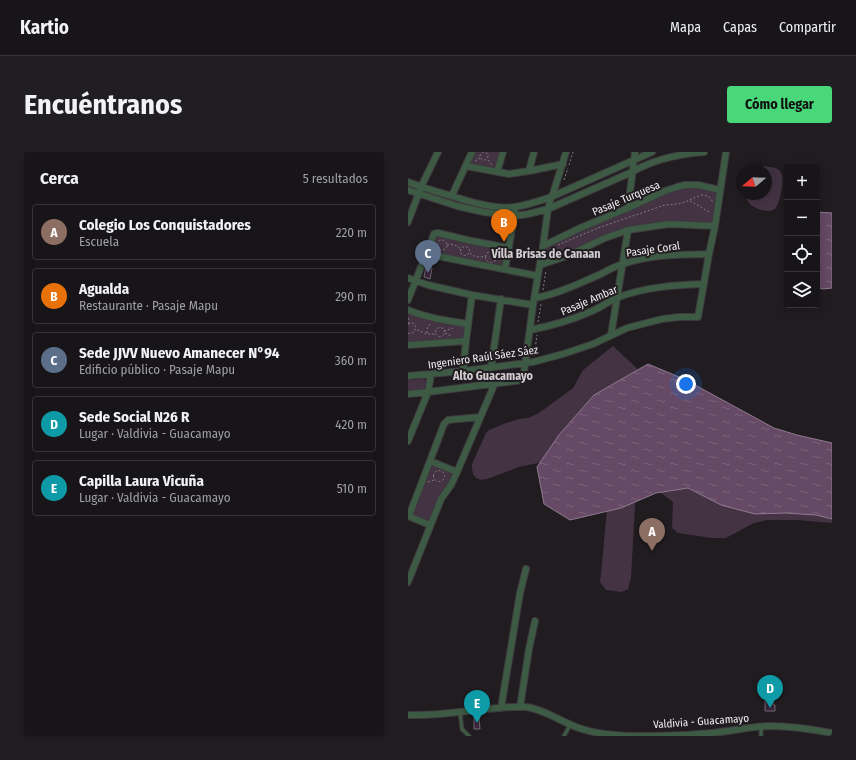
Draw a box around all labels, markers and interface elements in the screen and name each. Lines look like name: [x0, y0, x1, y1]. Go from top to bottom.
text: Kartio: [20, 16, 69, 39]
text: Mapa: [670, 19, 701, 36]
text: Capas: [723, 19, 757, 36]
text: Compartir: [779, 19, 836, 36]
button: Cómo llegar: [727, 86, 832, 123]
text: Encuéntranos: [24, 88, 182, 121]
north arrow: [736, 164, 772, 200]
map controls: [784, 164, 820, 308]
button: +: [784, 164, 820, 200]
text: Cerca: [40, 168, 79, 189]
text: 5 resultados: [303, 171, 368, 186]
street label: Pasaje Turquesa: [590, 178, 662, 219]
button: −: [784, 200, 820, 236]
pin: B: [491, 209, 517, 242]
text: Colegio Los Conquistadores: [79, 216, 251, 234]
text: A: [50, 225, 58, 240]
text: 220 m: [336, 225, 367, 240]
text: Escuela: [79, 234, 119, 249]
button: locate: [784, 236, 820, 272]
street label: Pasaje Coral: [625, 239, 681, 260]
pin: C: [415, 240, 441, 273]
district label: Villa Brisas de Canaan: [490, 247, 601, 261]
button: layers: [784, 272, 820, 308]
text: Agualda: [79, 280, 129, 298]
street label: Pasaje Ambar: [559, 283, 620, 318]
text: B: [50, 289, 58, 304]
text: 290 m: [335, 289, 367, 304]
text: Restaurante · Pasaje Mapu: [79, 298, 218, 313]
street label: Ingeniero Raúl Sáez Sáez: [427, 343, 540, 372]
text: Sede JJVV Nuevo Amanecer N°94: [79, 344, 280, 362]
text: C: [51, 353, 57, 368]
text: 360 m: [335, 353, 367, 368]
text: Edificio público · Pasaje Mapu: [79, 362, 235, 377]
district label: Alto Guacamayo: [452, 369, 534, 383]
your location: [676, 374, 696, 394]
text: Sede Social N26 R: [79, 408, 189, 426]
text: D: [50, 417, 58, 432]
text: 420 m: [335, 417, 367, 432]
text: Lugar · Valdivia - Guacamayo: [79, 426, 230, 441]
text: Capilla Laura Vicuña: [79, 472, 204, 490]
text: E: [51, 481, 57, 496]
text: 510 m: [337, 481, 367, 496]
text: Lugar · Valdivia - Guacamayo: [79, 490, 230, 505]
pin: A: [639, 518, 665, 551]
pin: D: [757, 675, 783, 708]
pin: E: [464, 690, 490, 723]
street label: Valdivia - Guacamayo: [653, 712, 750, 731]

